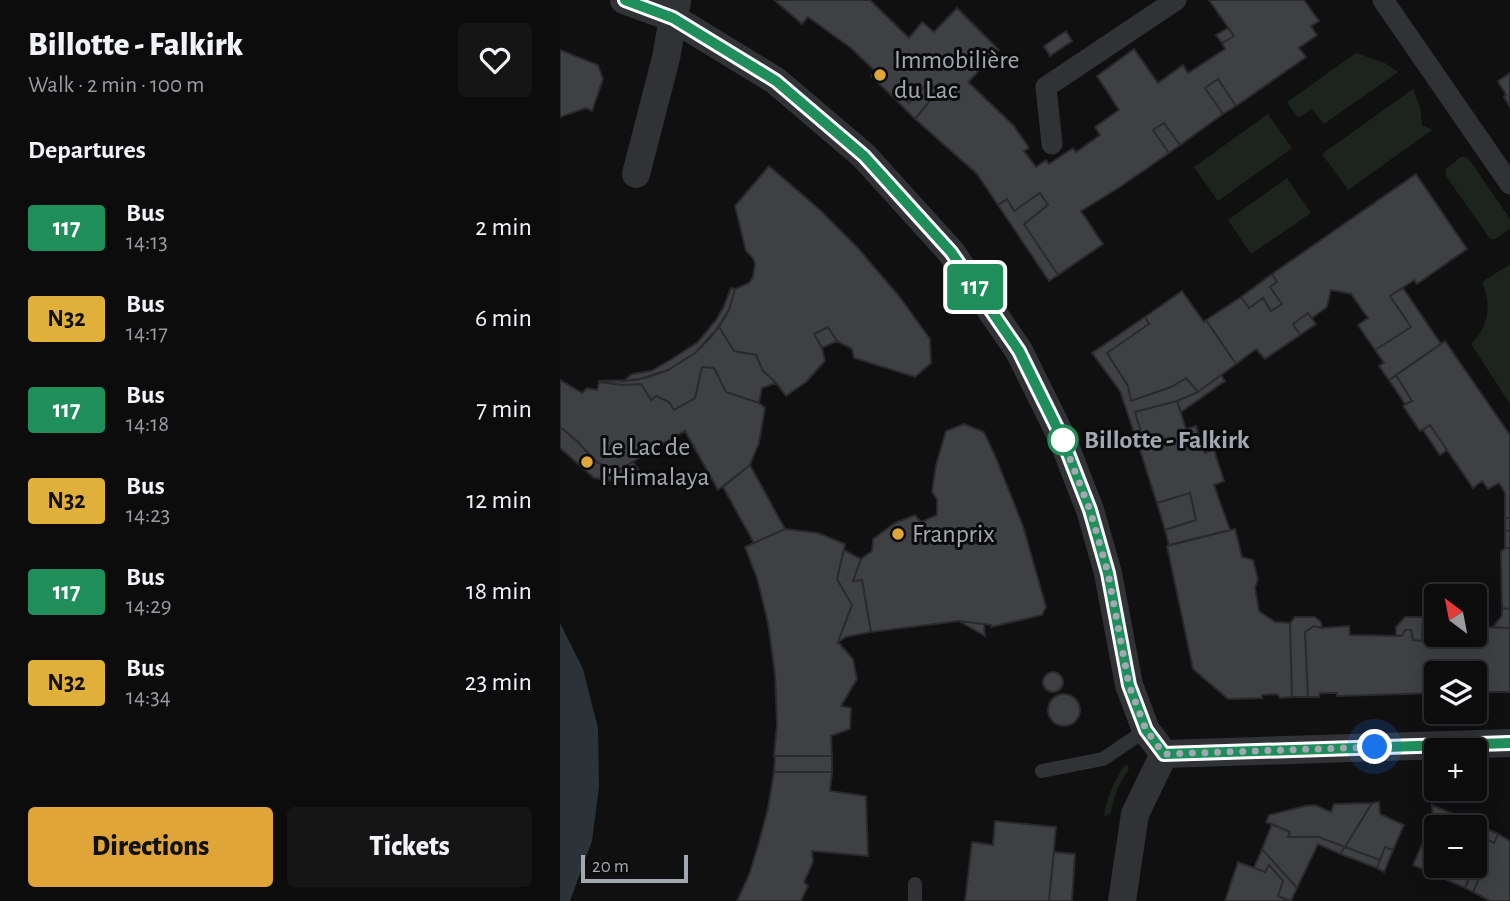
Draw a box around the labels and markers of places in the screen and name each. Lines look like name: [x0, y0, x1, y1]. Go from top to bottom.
place label: Immobilière du Lac: [894, 47, 1020, 103]
marker: Immobilière du Lac: [872, 67, 888, 83]
marker: Billotte - Falkirk: [1048, 425, 1078, 455]
place label: Billotte - Falkirk: [1084, 427, 1250, 453]
place label: Le Lac de l'Himalaya: [601, 434, 709, 490]
marker: Le Lac de l'Himalaya: [579, 454, 595, 470]
place label: Franprix: [912, 521, 995, 547]
marker: Franprix: [890, 526, 906, 542]

